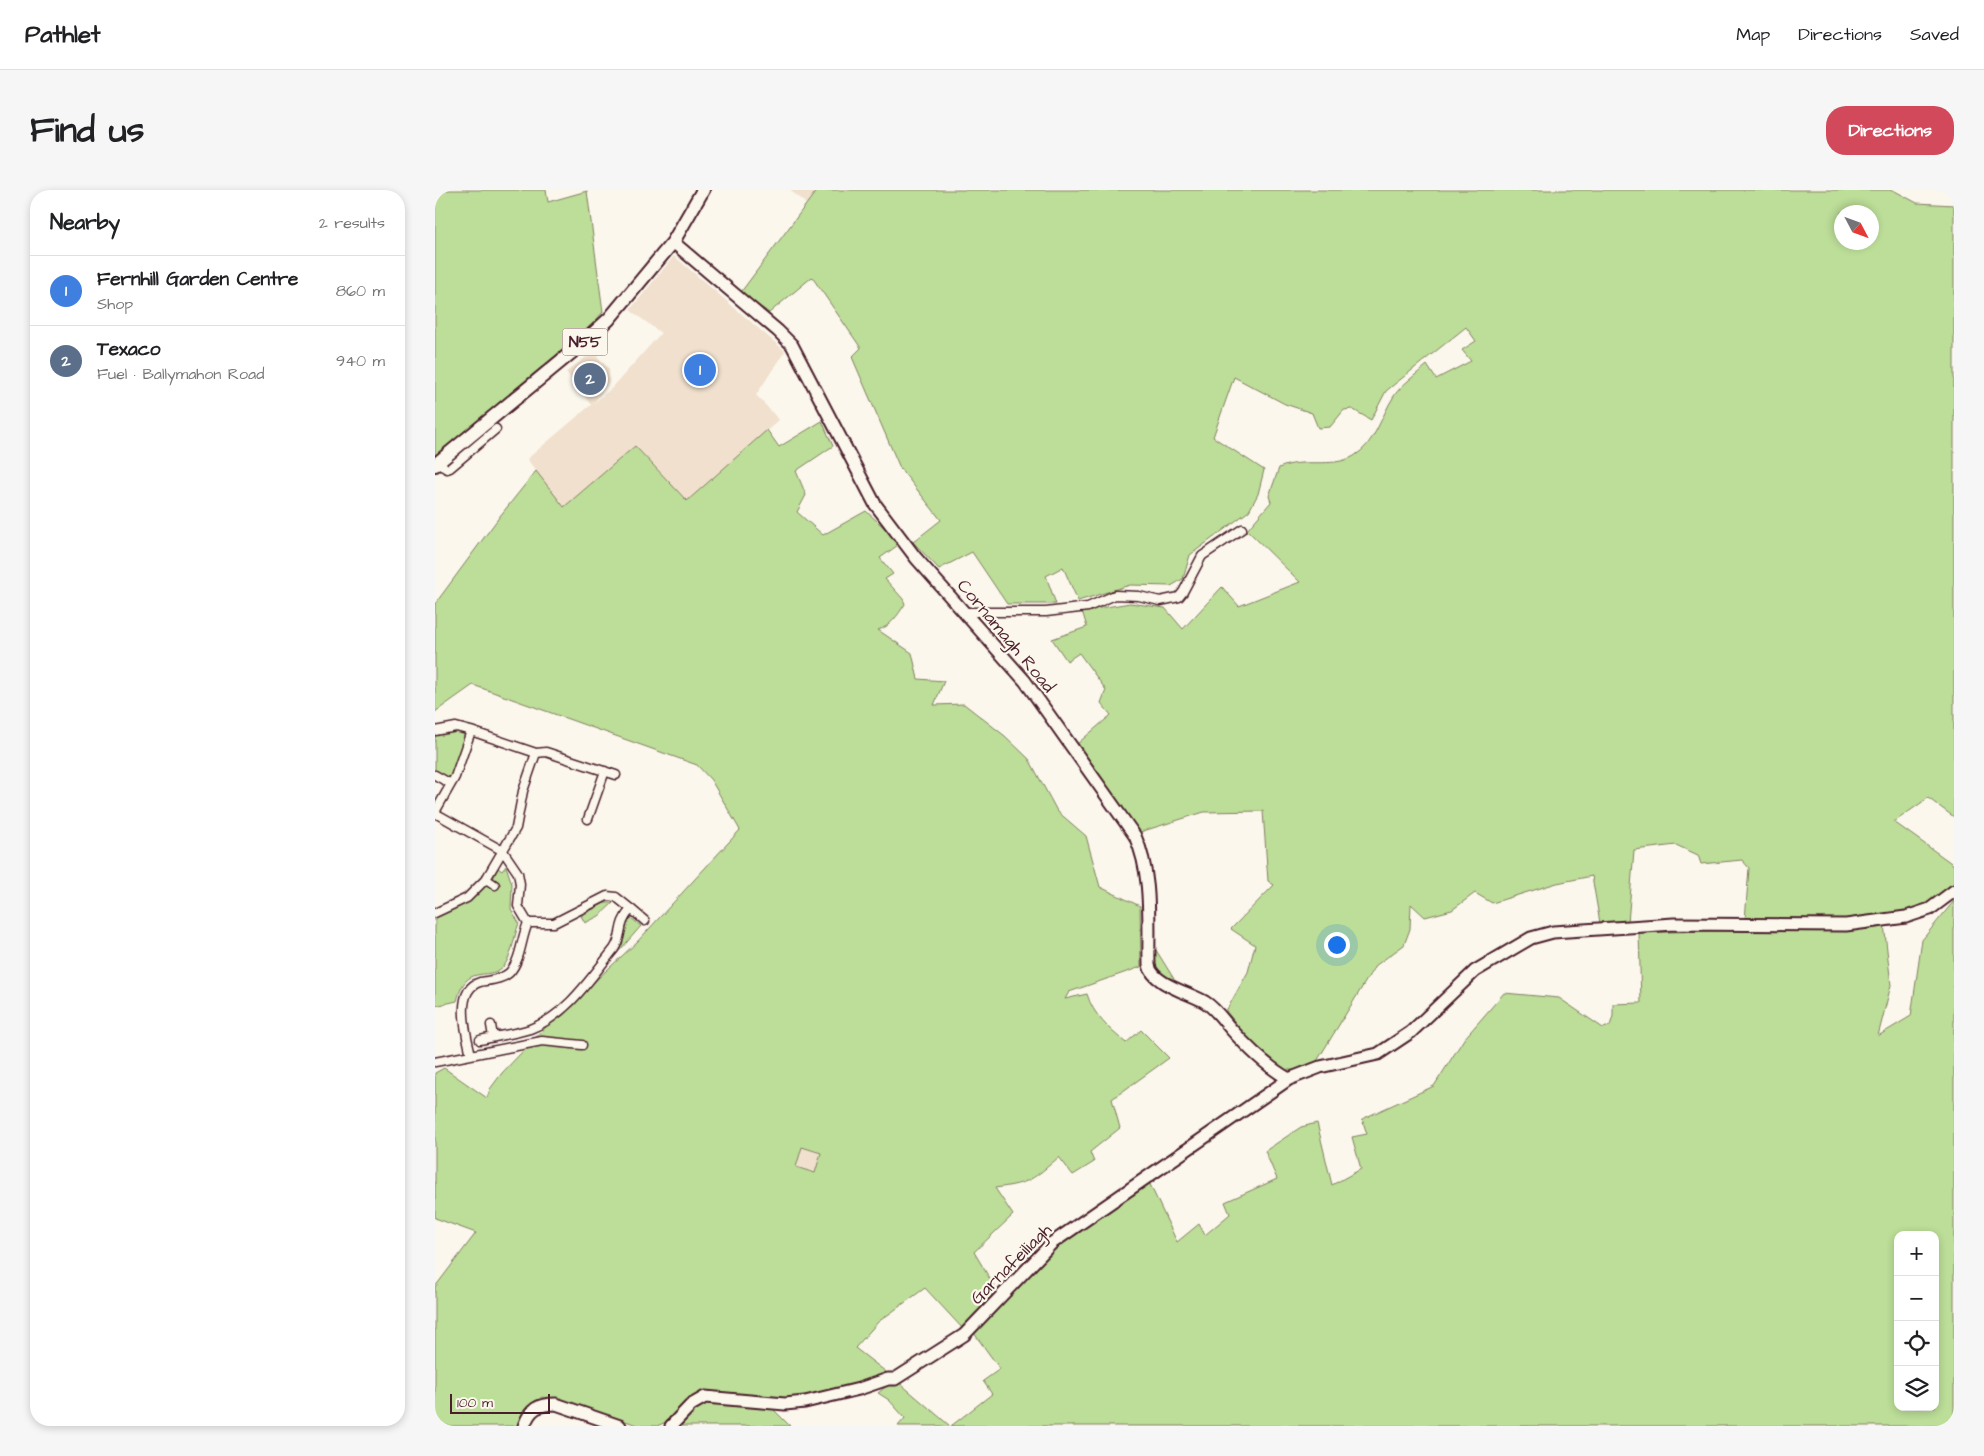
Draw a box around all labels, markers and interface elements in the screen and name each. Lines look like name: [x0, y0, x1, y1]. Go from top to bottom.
text: Pathlet: [25, 18, 101, 52]
text: Map: [1736, 22, 1770, 47]
text: Directions: [1798, 22, 1882, 47]
text: Saved: [1910, 22, 1959, 47]
text: Find us: [30, 106, 144, 155]
button: Directions: [1826, 106, 1954, 155]
north arrow: [1834, 205, 1879, 250]
text: Nearby: [50, 208, 120, 237]
text: 2 results: [319, 212, 385, 234]
text: Fernhill Garden Centre: [97, 266, 298, 293]
text: 1: [65, 280, 67, 302]
text: 860 m: [336, 280, 385, 302]
text: Shop: [97, 293, 133, 315]
road number: N55: [563, 328, 607, 356]
text: Texaco: [97, 336, 160, 363]
text: 2: [61, 350, 71, 372]
text: 940 m: [336, 350, 385, 372]
pin: 1: [684, 351, 716, 389]
pin: 2: [574, 360, 606, 398]
text: Fuel · Ballymahon Road: [97, 363, 264, 385]
street label: Cornamagh Road: [950, 574, 1061, 699]
your location: [1324, 932, 1350, 958]
street label: Garnafeiliagh: [965, 1218, 1058, 1311]
map controls: [1894, 1231, 1939, 1411]
button: +: [1894, 1231, 1939, 1276]
button: −: [1894, 1276, 1939, 1321]
button: locate: [1894, 1321, 1939, 1366]
button: layers: [1894, 1366, 1939, 1411]
scale bar: [450, 1391, 550, 1414]
text: 100 m: [457, 1393, 493, 1413]

